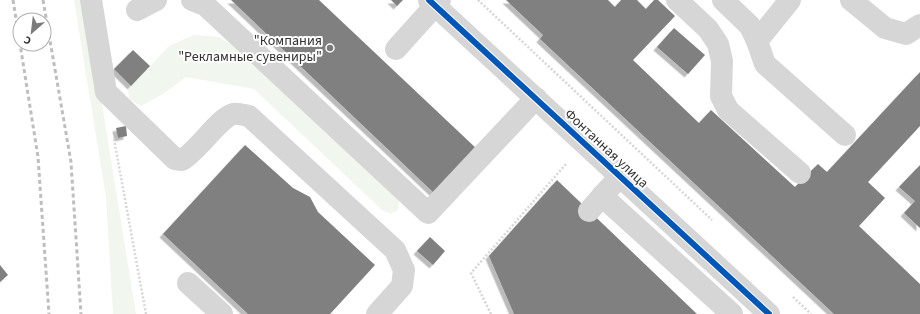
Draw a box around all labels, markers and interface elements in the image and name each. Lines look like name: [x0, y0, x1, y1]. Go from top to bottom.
north arrow: [12, 12, 52, 52]
place label: "Компания "Рекламные сувениры": [178, 31, 322, 67]
text: С: [21, 32, 34, 49]
marker: "Компания "Рекламные сувениры": [325, 43, 335, 53]
street label: Фонтанная улица: [560, 104, 653, 193]

